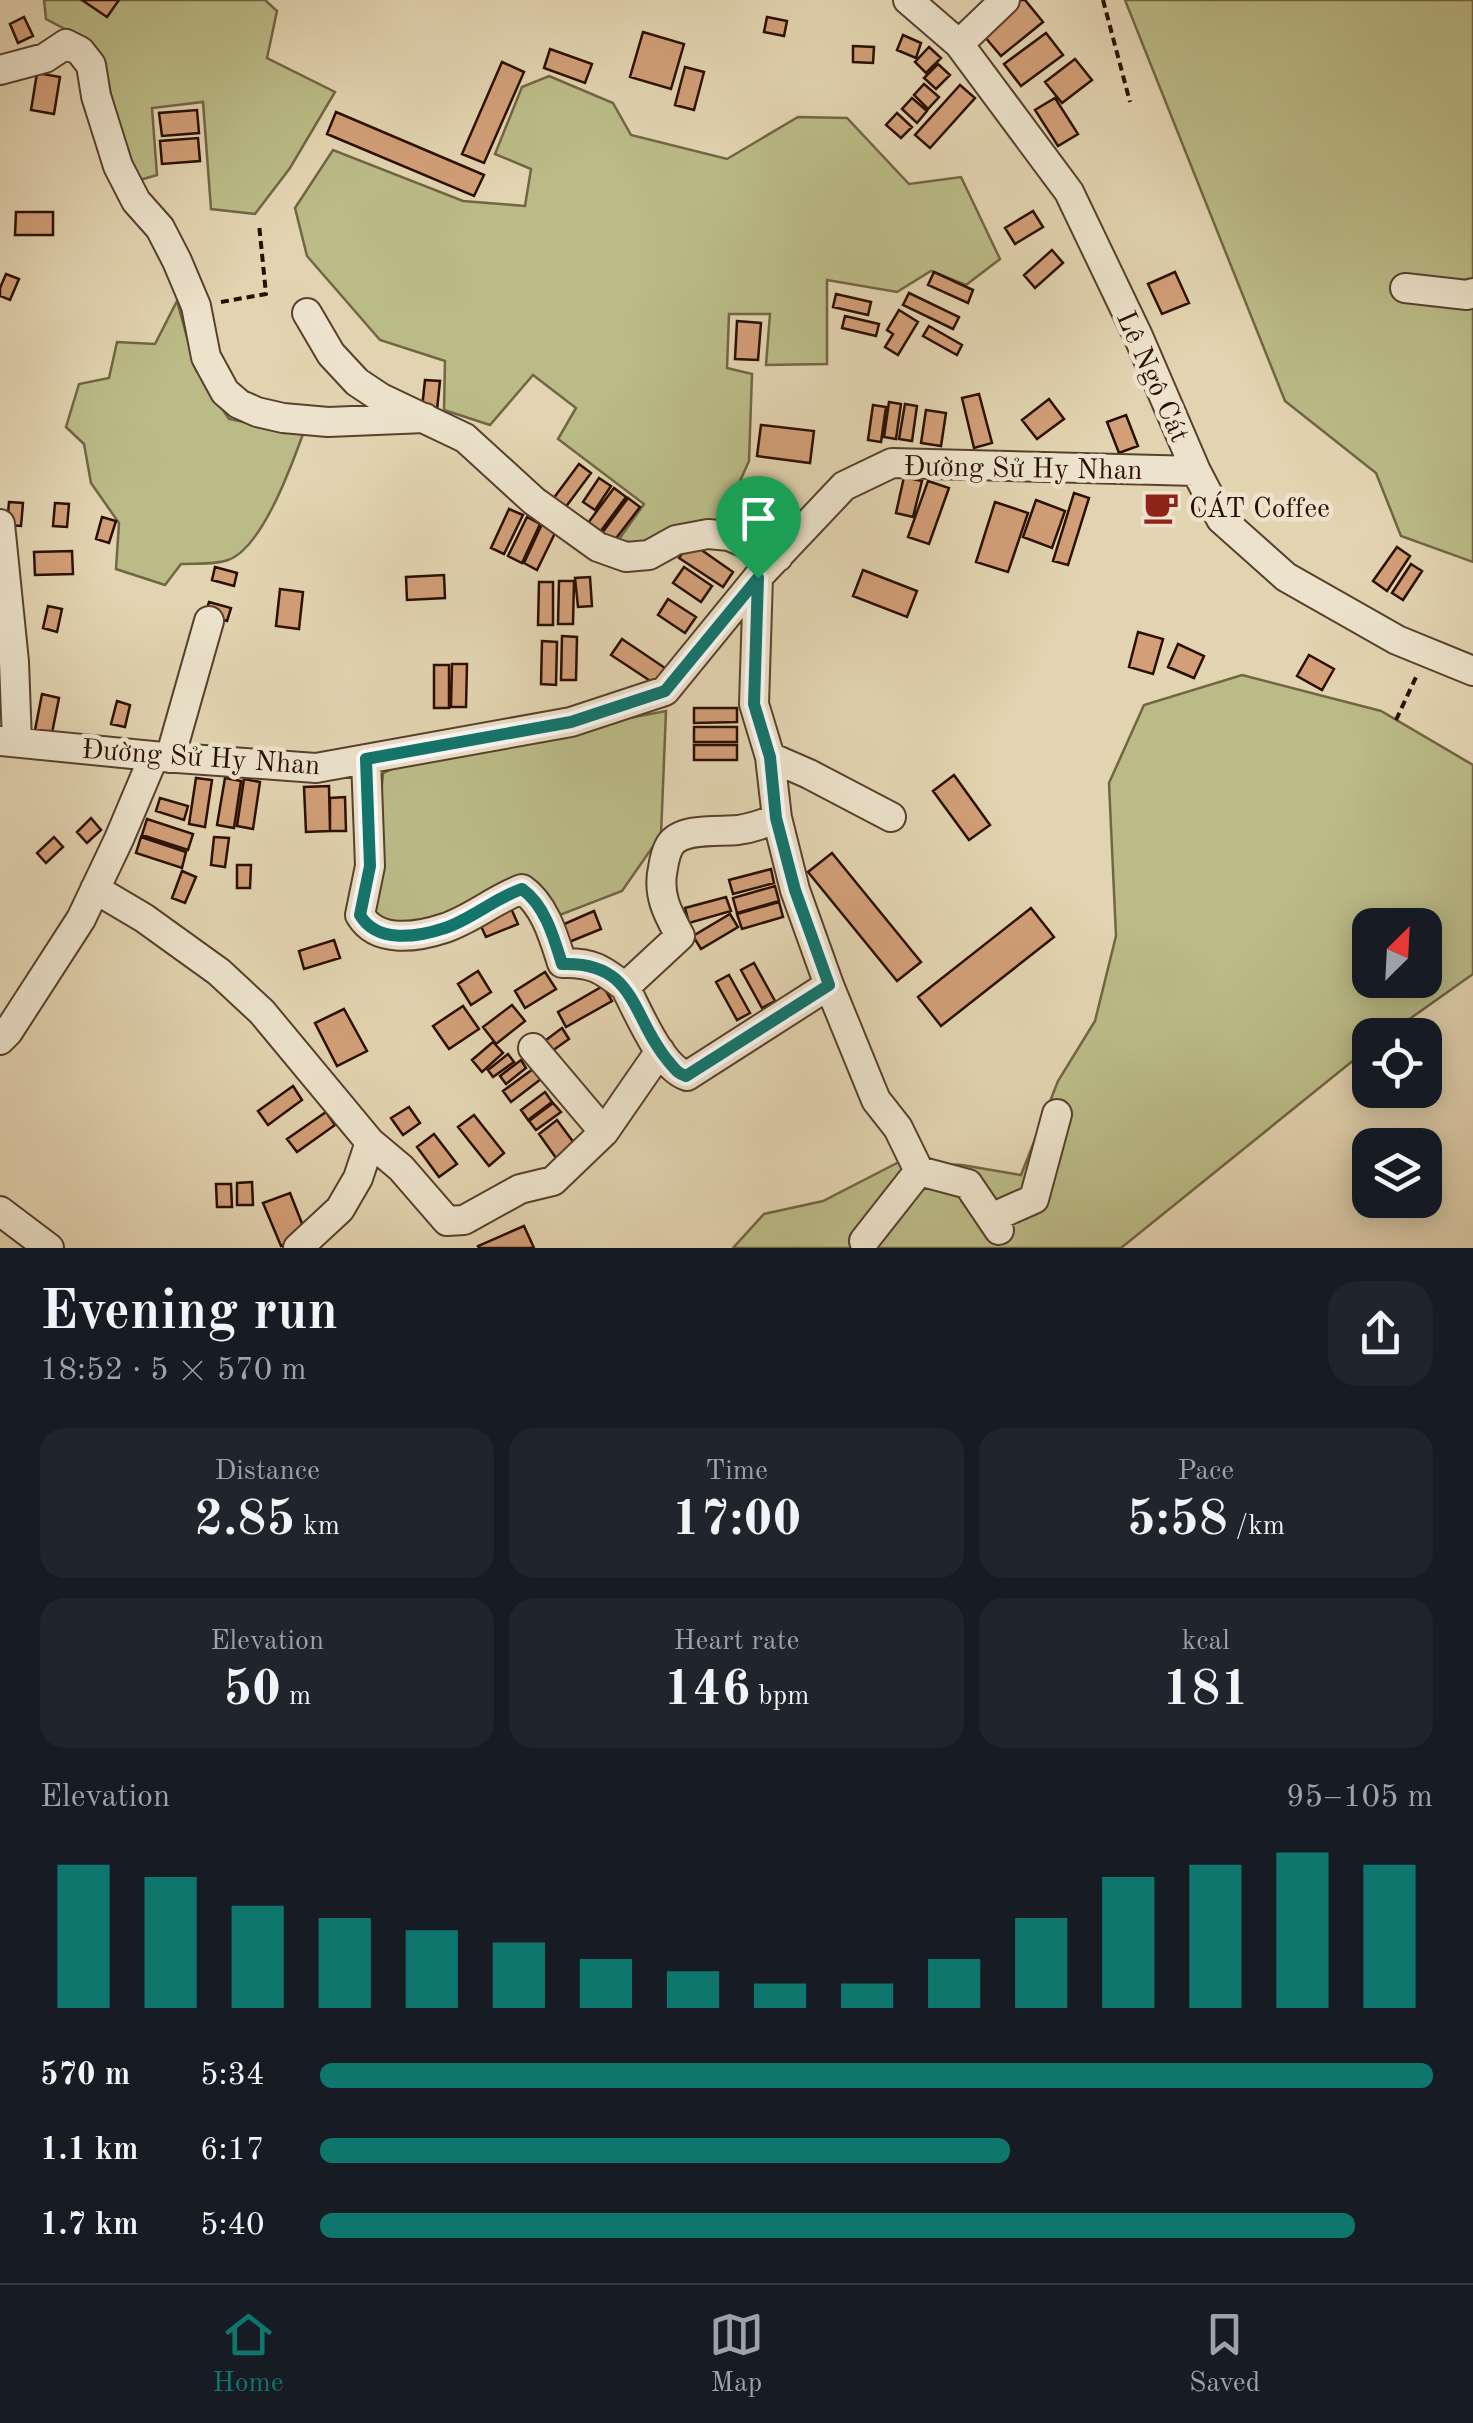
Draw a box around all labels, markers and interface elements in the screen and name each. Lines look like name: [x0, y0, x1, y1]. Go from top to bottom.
street label: Lê Ngô Cát: [1110, 307, 1193, 447]
street label: Đường Sử Hy Nhan: [903, 454, 1143, 486]
pin: [716, 476, 801, 579]
cafe icon: CÁT Coffee: [1142, 488, 1180, 526]
icon: arrive: [731, 491, 786, 546]
place label: CÁT Coffee: [1189, 491, 1330, 524]
street label: Đường Sử Hy Nhan: [81, 737, 321, 781]
north arrow: [1352, 908, 1442, 998]
map controls: [1352, 908, 1442, 1218]
button: locate: [1352, 1018, 1442, 1108]
button: layers: [1352, 1128, 1442, 1218]
button: share: [1328, 1281, 1433, 1386]
text: Evening run: [40, 1286, 338, 1341]
text: 18:52 · 5 × 570 m: [40, 1355, 307, 1387]
text: Distance: [214, 1458, 320, 1486]
text: Time: [705, 1458, 768, 1486]
text: Pace: [1177, 1458, 1234, 1486]
text: 2.85: [194, 1496, 295, 1546]
text: 17:00: [671, 1496, 801, 1546]
text: 5:58: [1127, 1496, 1228, 1546]
text: km: [295, 1513, 340, 1541]
text: /km: [1228, 1513, 1285, 1541]
text: Elevation: [210, 1628, 324, 1656]
text: Heart rate: [674, 1628, 799, 1656]
text: kcal: [1182, 1628, 1230, 1656]
text: 50: [223, 1666, 281, 1716]
text: 146: [664, 1666, 751, 1716]
text: 181: [1162, 1666, 1249, 1716]
text: m: [281, 1683, 311, 1711]
text: bpm: [751, 1683, 809, 1711]
text: Elevation: [40, 1782, 170, 1814]
text: 95–105 m: [1286, 1782, 1433, 1814]
text: 570 m: [40, 2060, 130, 2092]
text: 5:34: [200, 2060, 265, 2092]
text: 1.1 km: [40, 2135, 139, 2167]
text: 6:17: [200, 2135, 265, 2167]
text: 1.7 km: [40, 2210, 139, 2242]
text: 5:40: [200, 2210, 265, 2242]
tab: Home: [213, 2307, 284, 2402]
tab: Map: [709, 2307, 764, 2402]
tab: Saved: [1189, 2307, 1260, 2402]

